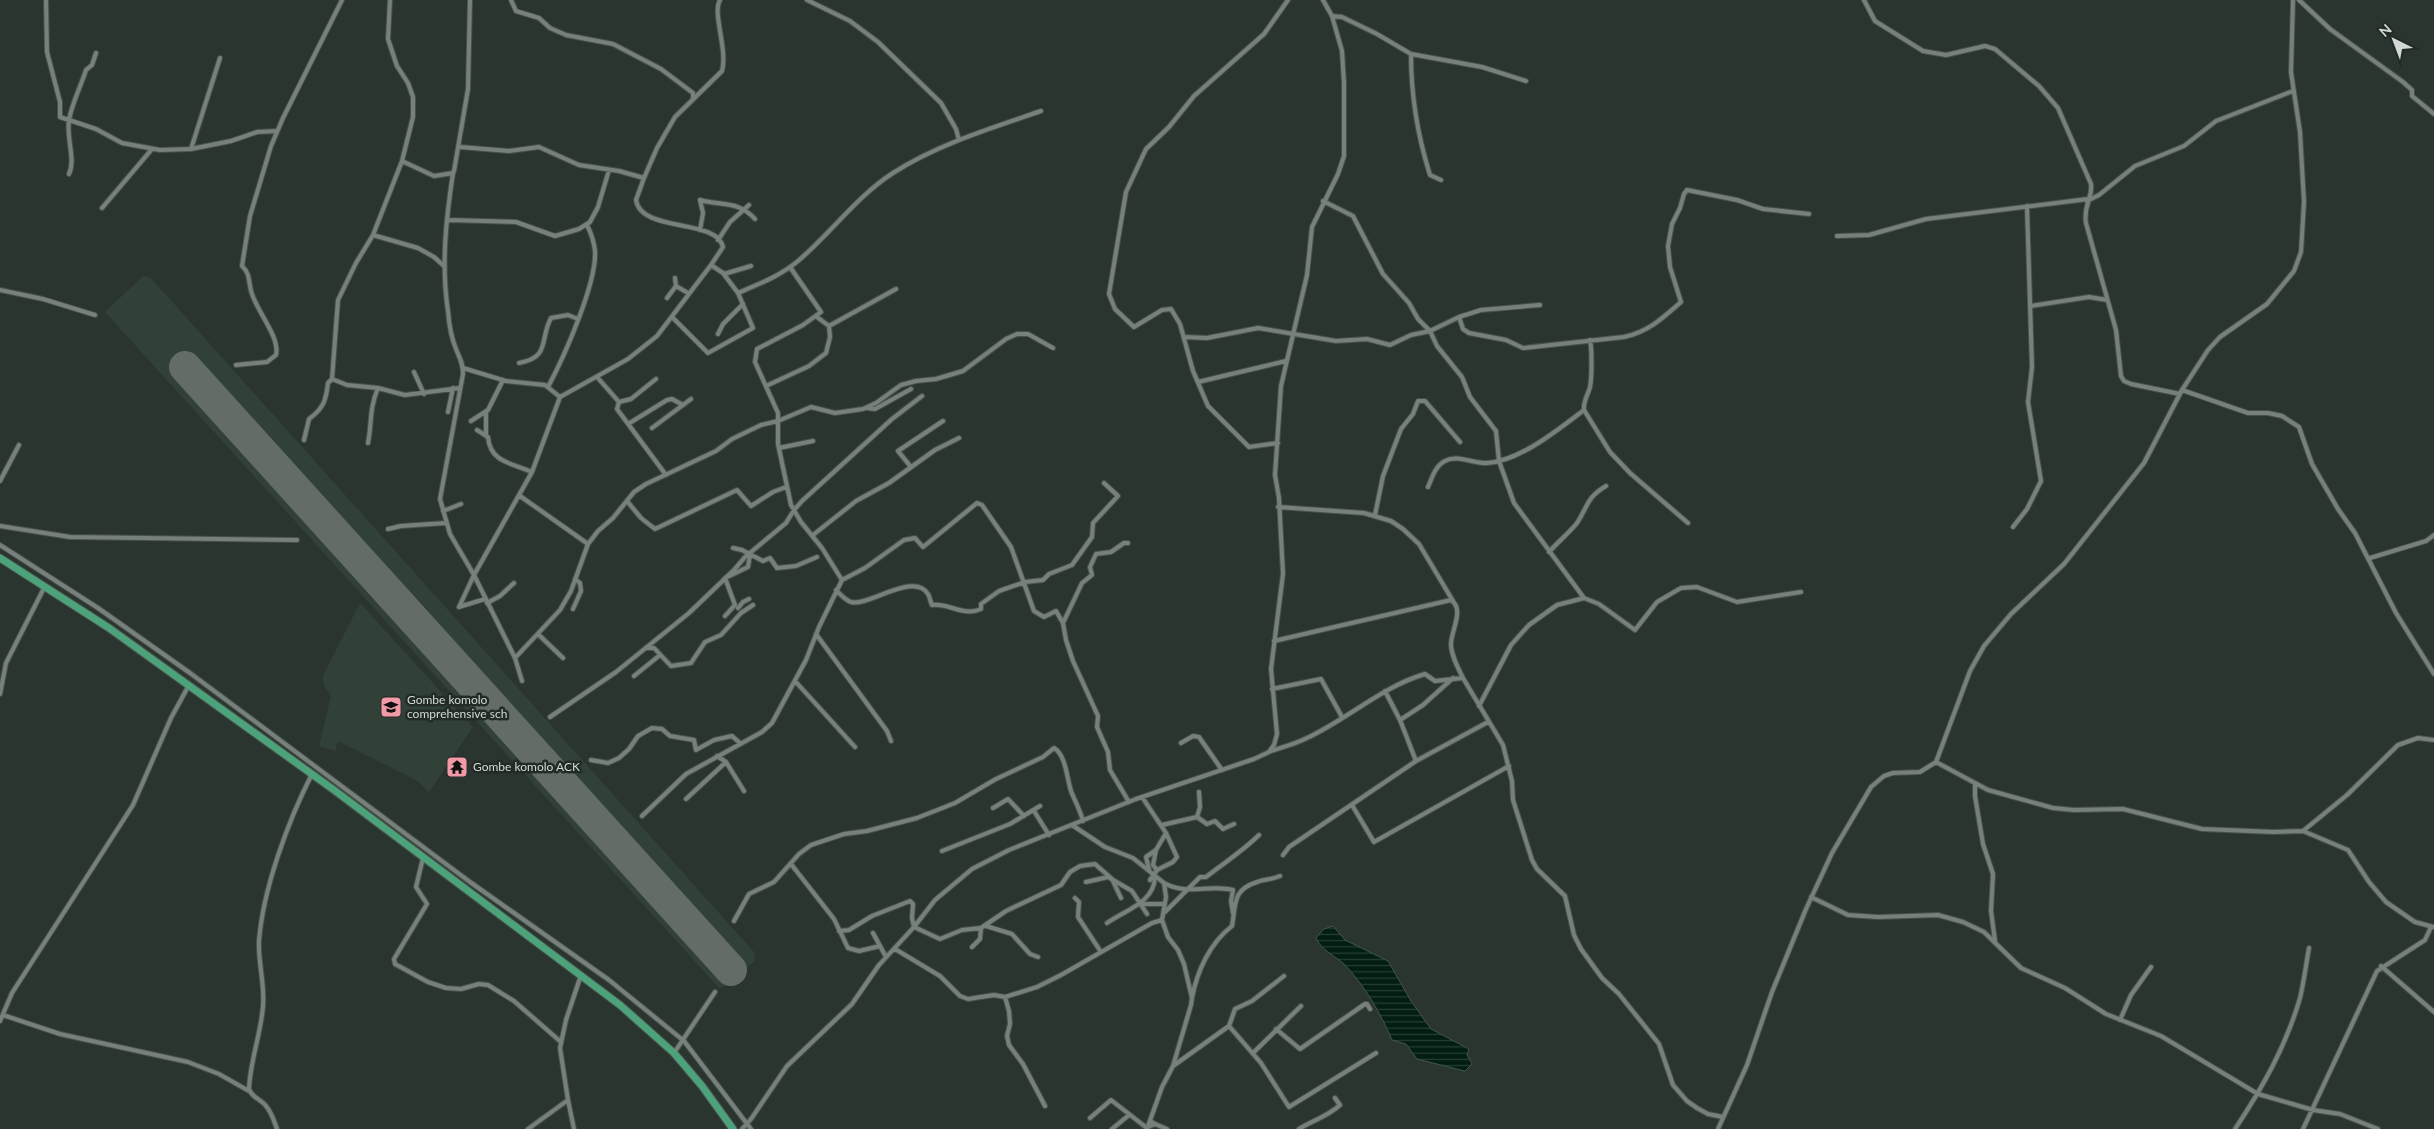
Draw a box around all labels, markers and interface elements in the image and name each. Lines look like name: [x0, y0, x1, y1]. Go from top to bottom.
north arrow: [2369, 15, 2419, 65]
text: N: [2375, 20, 2395, 40]
place label: Gombe komolo comprehensive sch: [407, 692, 507, 721]
school or university icon: Gombe komolo comprehensive sch: [379, 695, 403, 719]
temple icon: Gombe komolo ACK: [445, 755, 469, 779]
place label: Gombe komolo ACK: [473, 759, 580, 774]

